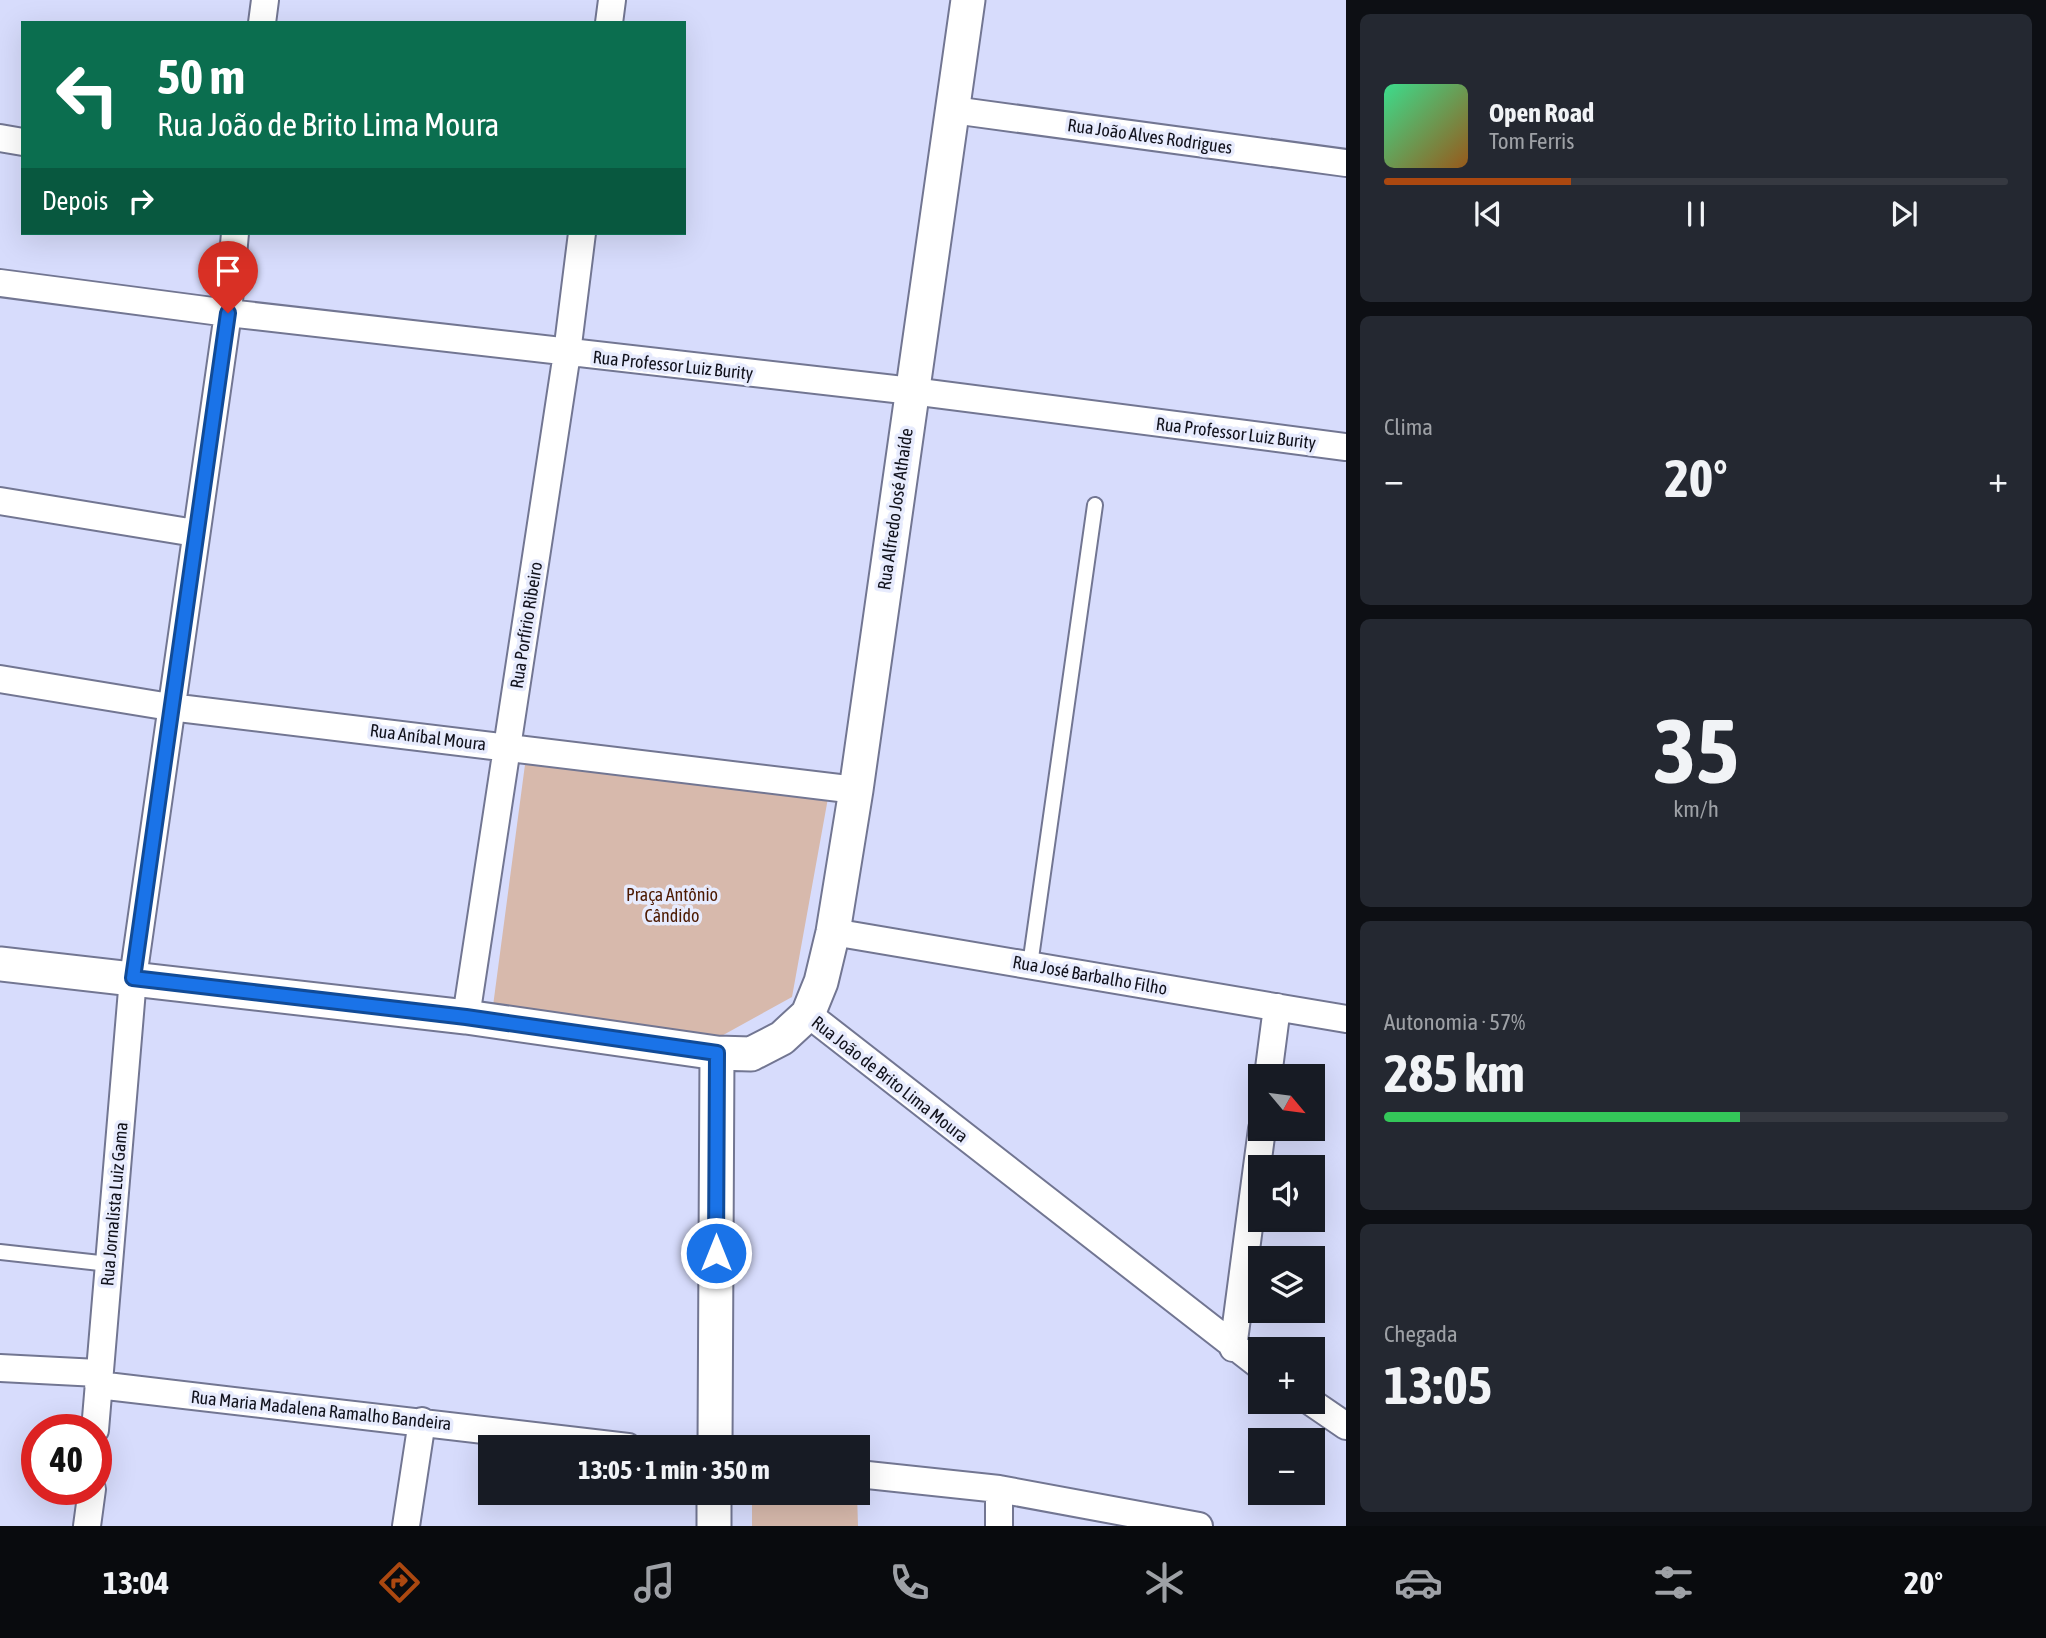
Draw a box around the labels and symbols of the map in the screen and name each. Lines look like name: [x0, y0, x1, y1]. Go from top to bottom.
street label: Rua João Alves Rodrigues: [1066, 114, 1234, 158]
pin: [198, 241, 258, 313]
street label: Rua Professor Luiz Burity: [592, 346, 754, 384]
street label: Rua Professor Luiz Burity: [1155, 413, 1317, 453]
street label: Rua Alfredo José Athaíde: [873, 427, 917, 591]
street label: Rua Porfírio Ribeiro: [506, 560, 546, 690]
street label: Rua Aníbal Moura: [369, 719, 487, 755]
park label: Praça Antônio Cândido: [626, 884, 718, 926]
street label: Rua José Barbalho Filho: [1011, 951, 1169, 999]
street label: Rua João de Brito Lima Moura: [808, 1011, 972, 1147]
north arrow: [1248, 1064, 1325, 1141]
street label: Rua Jornalista Luiz Gama: [96, 1121, 132, 1287]
position arrow: [679, 1216, 753, 1290]
street label: Rua Maria Madalena Ramalho Bandeira: [190, 1386, 452, 1434]
speed limit sign: 40: [21, 1414, 112, 1505]

